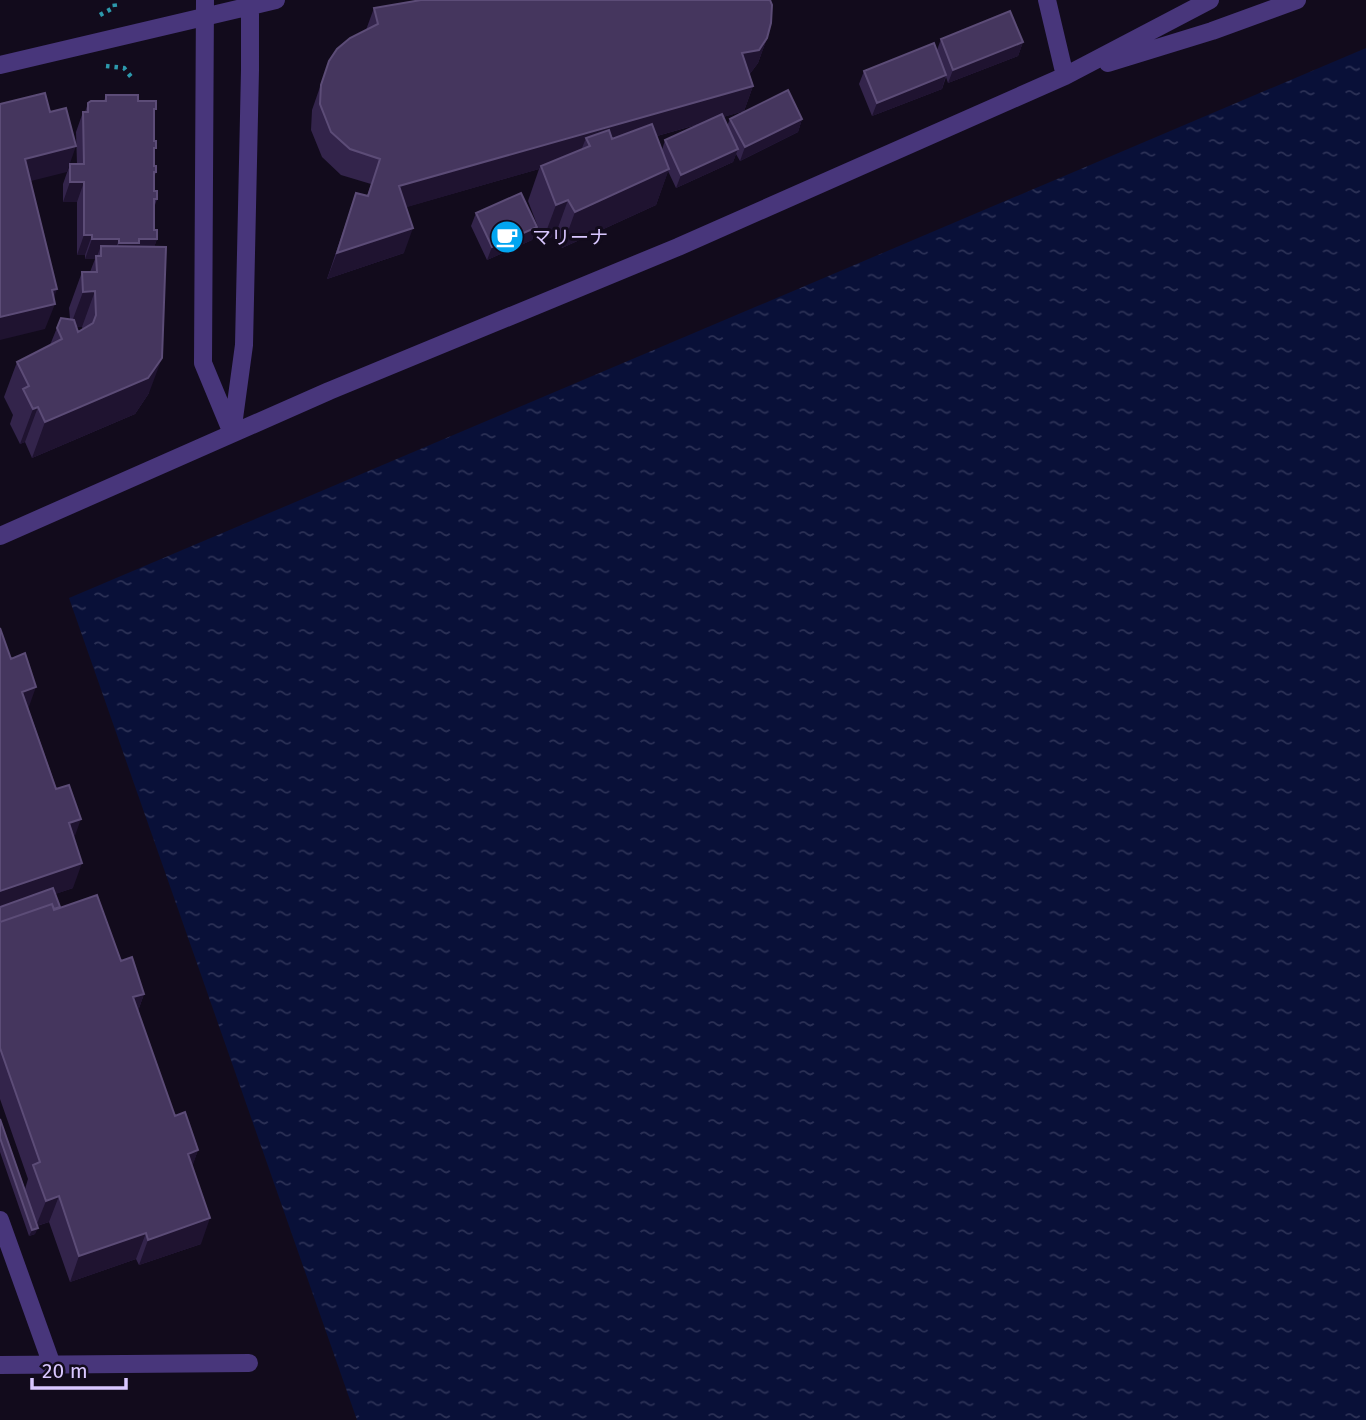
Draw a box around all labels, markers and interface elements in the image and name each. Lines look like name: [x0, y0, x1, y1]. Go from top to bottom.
cafe icon: マリーナ: [488, 218, 526, 256]
place label: マリーナ: [532, 226, 608, 249]
scale bar: [32, 1346, 126, 1390]
text: 20 m: [42, 1358, 88, 1384]

